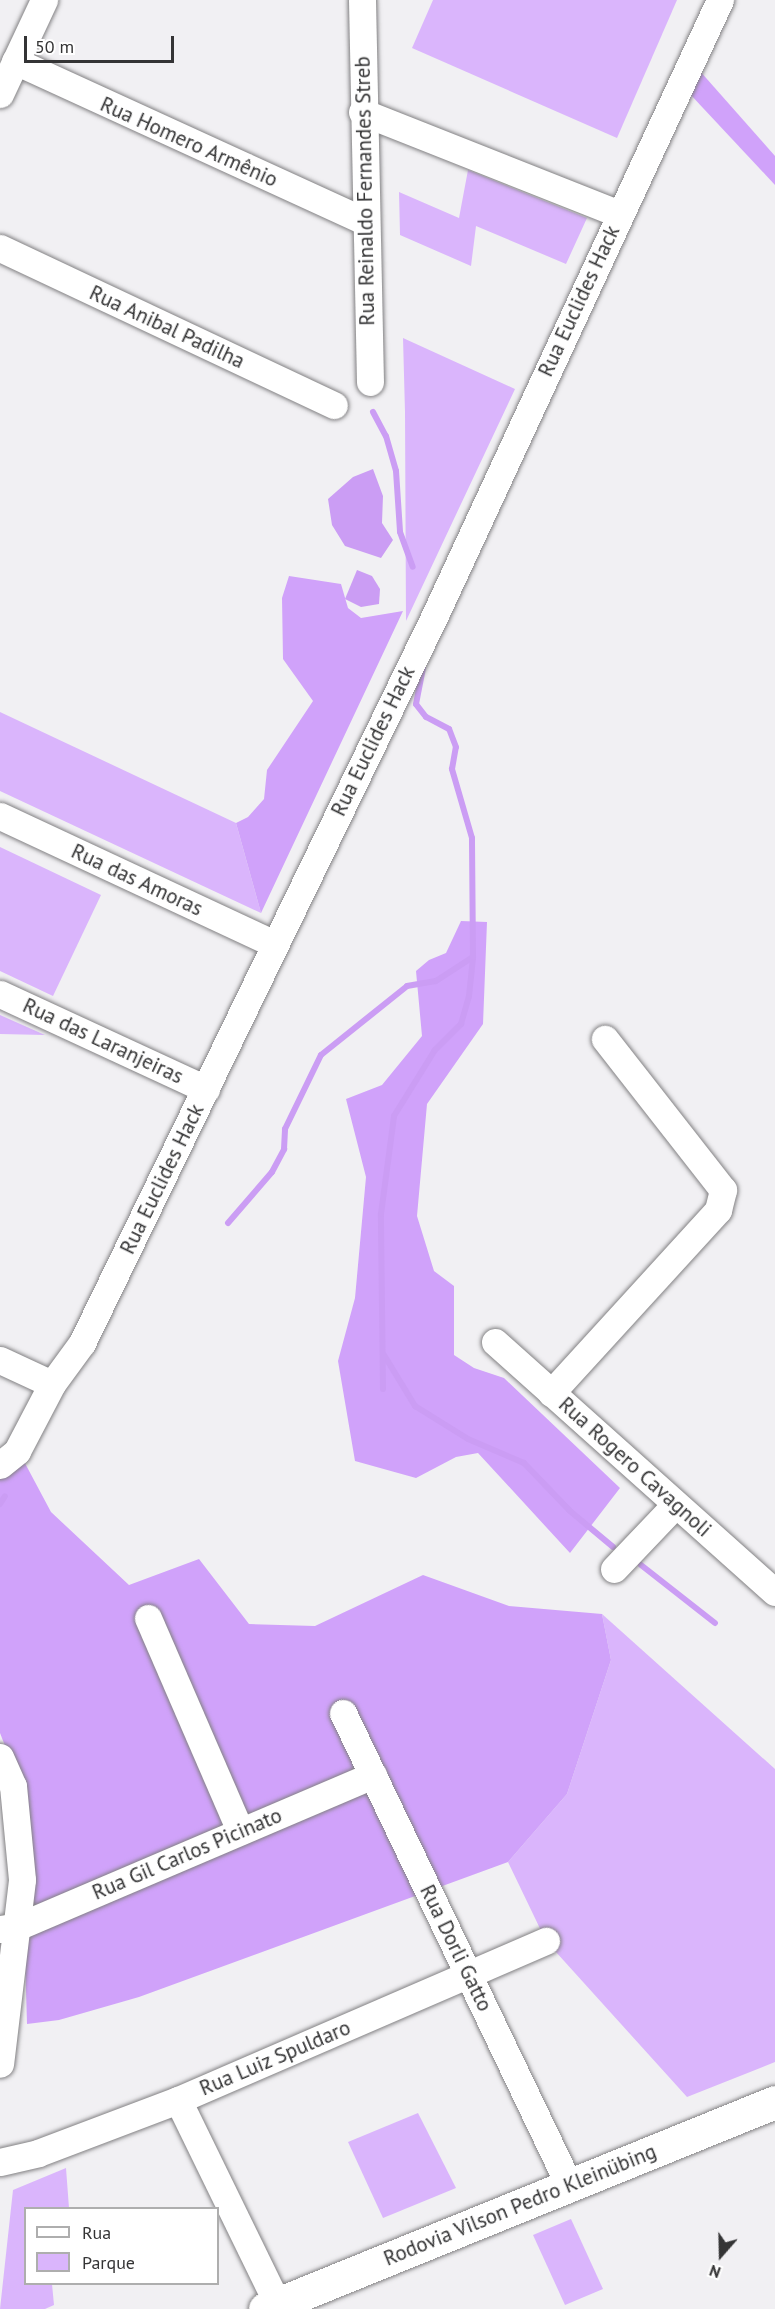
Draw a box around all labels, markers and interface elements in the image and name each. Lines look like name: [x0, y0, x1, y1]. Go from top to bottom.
scale bar: [27, 24, 177, 62]
text: 50 m: [35, 35, 74, 58]
street label: Rua Reinaldo Fernandes Streb: [350, 56, 380, 326]
street label: Rua Homero Armênio: [96, 91, 282, 193]
street label: Rua Euclides Hack: [533, 221, 625, 381]
street label: Rua Anibal Padilha: [85, 280, 249, 374]
street label: Rua Euclides Hack: [326, 662, 420, 820]
street label: Rua das Amoras: [67, 838, 207, 922]
street label: Rua das Laranjeiras: [19, 993, 187, 1089]
street label: Rua Euclides Hack: [115, 1100, 209, 1258]
street label: Rua Rogero Cavagnoli: [553, 1392, 717, 1542]
street label: Rua Gil Carlos Picinato: [88, 1803, 286, 1905]
street label: Rua Dorli Gatto: [415, 1881, 497, 2015]
street label: Rua Luiz Spuldaro: [195, 2015, 355, 2101]
street label: Rodovia Vilson Pedro Kleinübing: [380, 2139, 660, 2271]
legend: [24, 2207, 219, 2285]
text: Rua: [82, 2221, 111, 2244]
north arrow: [691, 2225, 751, 2285]
text: Parque: [82, 2251, 135, 2274]
text: N: [706, 2261, 723, 2283]

